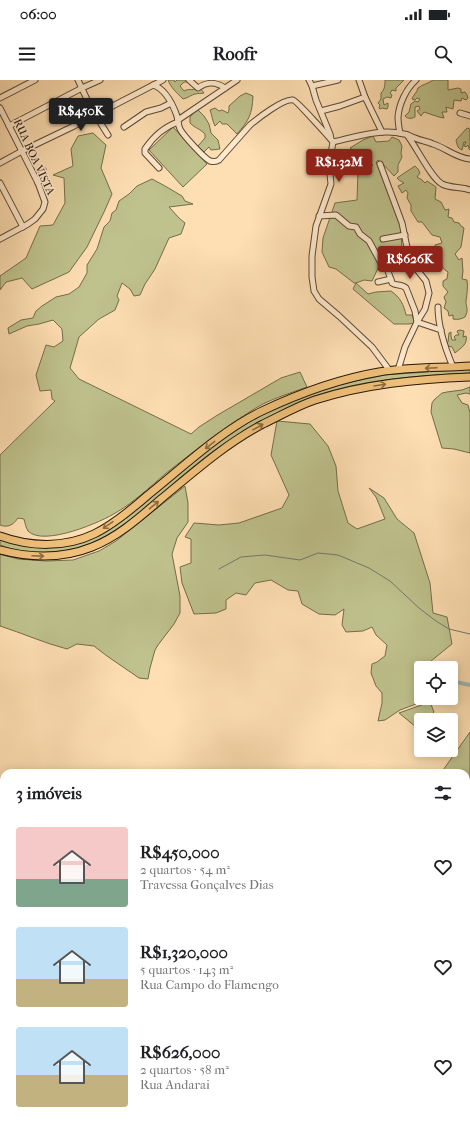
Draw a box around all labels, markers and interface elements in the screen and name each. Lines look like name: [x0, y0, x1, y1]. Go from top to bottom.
text: 06:00: [20, 5, 57, 23]
icon: menu: [16, 43, 38, 65]
icon: search: [432, 43, 454, 65]
text: Roofr: [213, 44, 257, 65]
pin: R$450K: [48, 98, 114, 132]
text: R$450K: [58, 103, 104, 118]
street label: RUA BOA VISTA: [11, 117, 58, 198]
pin: R$1.32M: [302, 149, 376, 183]
text: R$1.32M: [315, 154, 363, 169]
pin: R$626K: [377, 246, 443, 280]
text: R$626K: [387, 251, 433, 266]
one-way arrow: [425, 365, 438, 372]
one-way arrow: [373, 380, 386, 388]
one-way arrow: [252, 423, 264, 431]
one-way arrow: [205, 440, 216, 449]
one-way arrow: [149, 501, 159, 510]
one-way arrow: [103, 521, 114, 529]
one-way arrow: [31, 552, 44, 560]
map controls: [414, 661, 458, 757]
button: locate: [414, 661, 458, 705]
button: layers: [414, 713, 458, 757]
icon: filters: [432, 782, 454, 804]
text: 3 imóveis: [16, 783, 82, 803]
text: R$450,000: [140, 842, 220, 862]
icon: home: [48, 843, 96, 891]
icon: heart: [432, 856, 454, 878]
text: 2 quartos · 54 m²: [140, 862, 230, 877]
text: Travessa Gonçalves Dias: [140, 877, 273, 892]
text: R$1,320,000: [140, 942, 228, 962]
icon: home: [48, 943, 96, 991]
icon: heart: [432, 956, 454, 978]
text: 5 quartos · 143 m²: [140, 962, 233, 977]
text: Rua Campo do Flamengo: [140, 977, 279, 992]
text: R$626,000: [140, 1042, 220, 1062]
icon: home: [48, 1043, 96, 1091]
icon: heart: [432, 1056, 454, 1078]
text: 2 quartos · 58 m²: [140, 1062, 229, 1077]
text: Rua Andarai: [140, 1077, 210, 1092]

